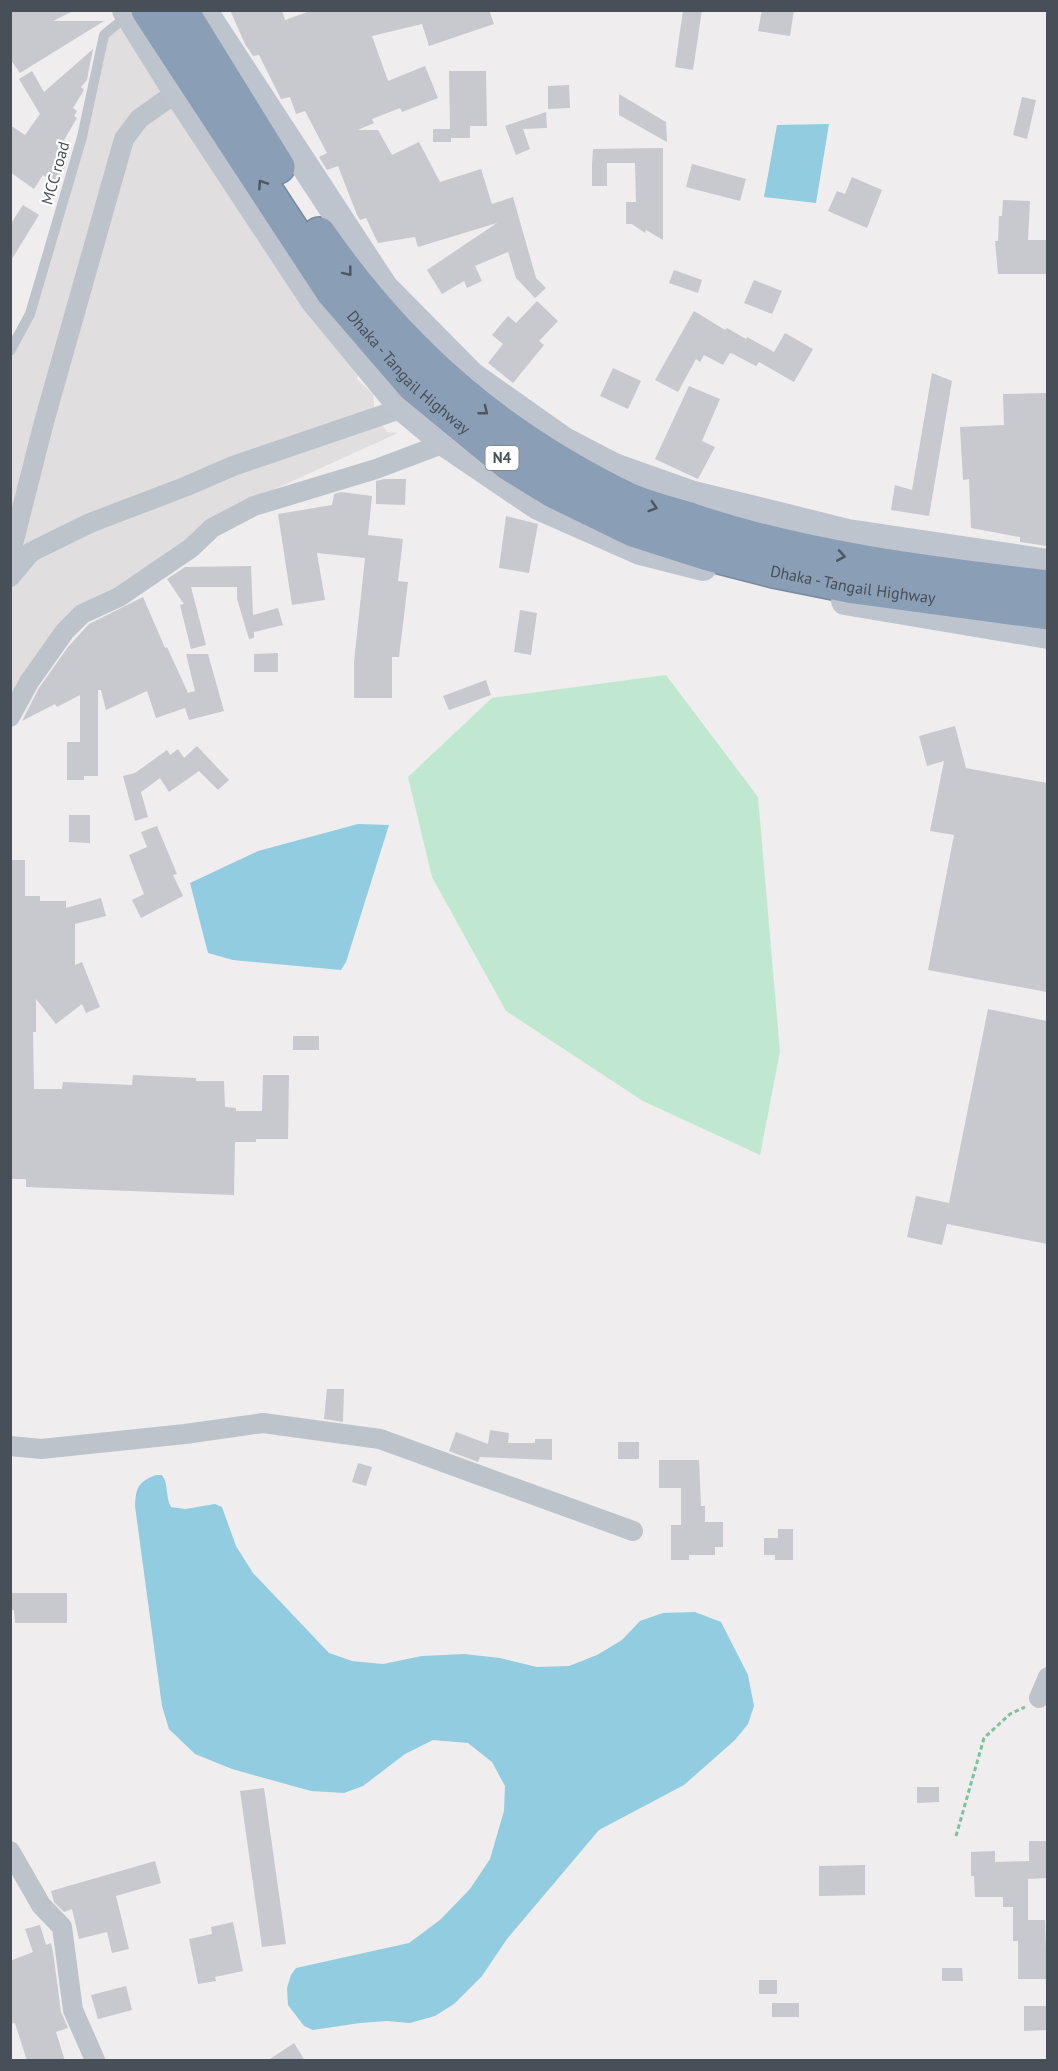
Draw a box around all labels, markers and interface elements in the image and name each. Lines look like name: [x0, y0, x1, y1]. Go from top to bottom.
street label: MCC road: [36, 139, 74, 207]
one-way arrow: [258, 180, 270, 190]
one-way arrow: [341, 266, 352, 277]
street label: Dhaka - Tangail Highway: [343, 306, 475, 439]
one-way arrow: [477, 404, 488, 415]
road number: N4: [486, 446, 518, 470]
one-way arrow: [647, 500, 658, 512]
one-way arrow: [836, 550, 846, 562]
street label: Dhaka - Tangail Highway: [769, 561, 937, 608]

